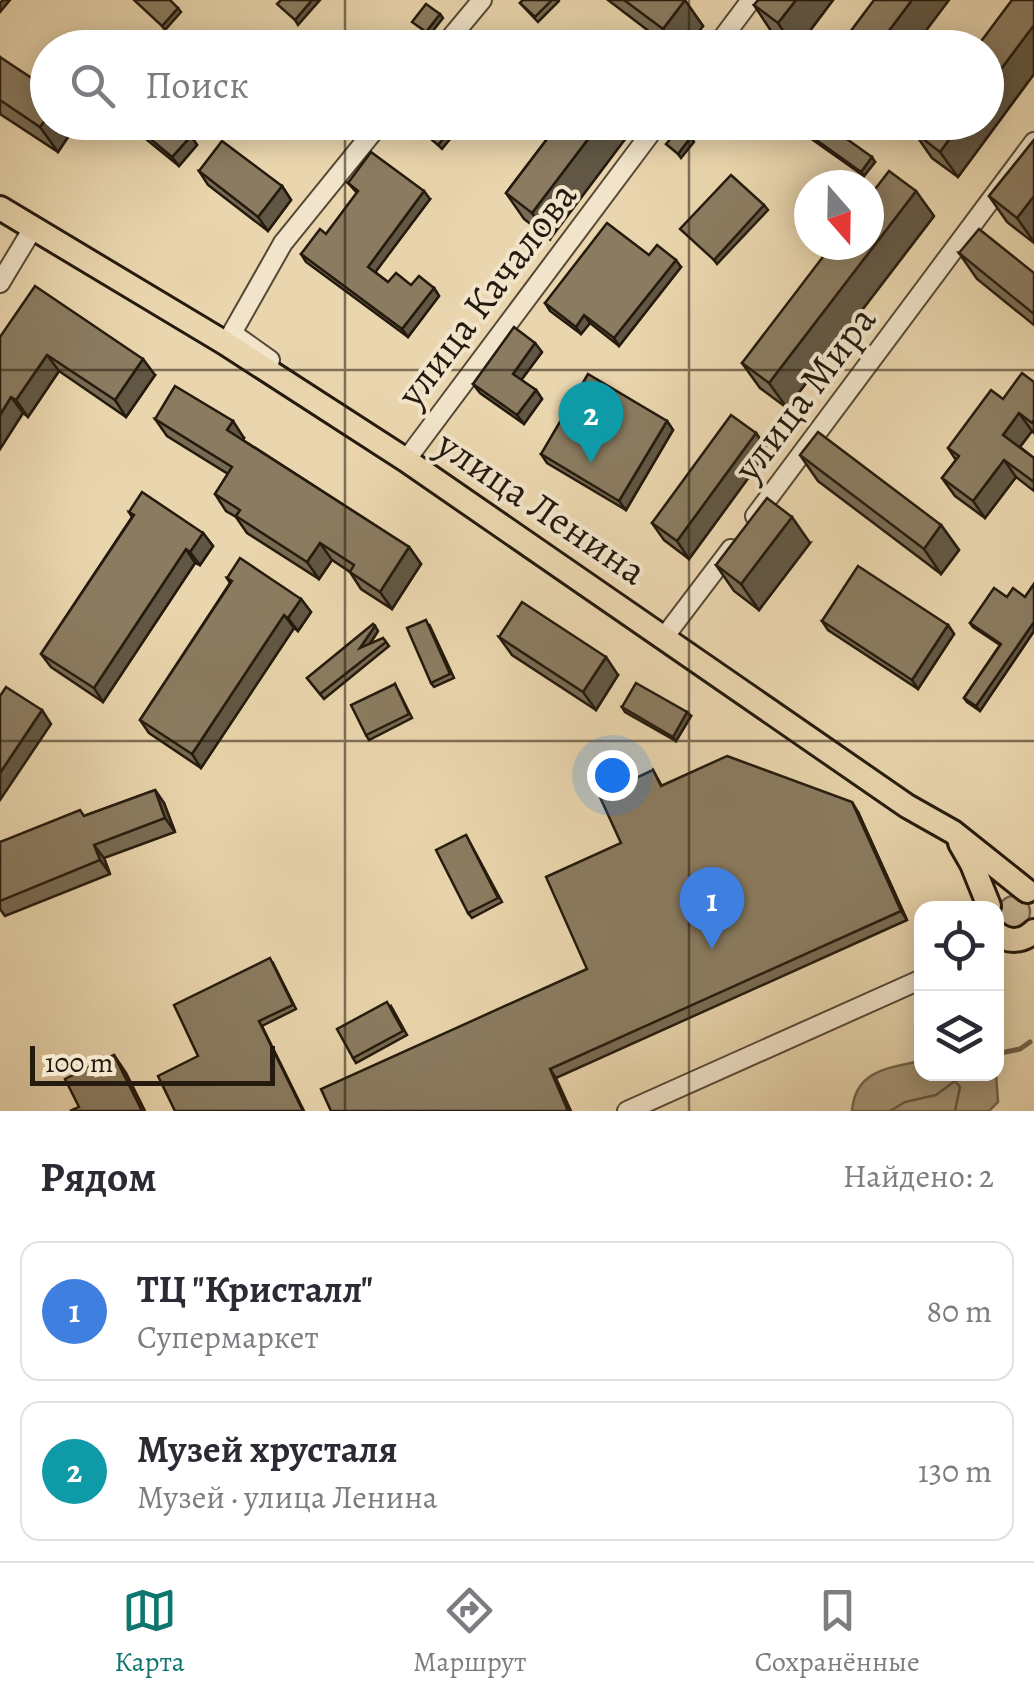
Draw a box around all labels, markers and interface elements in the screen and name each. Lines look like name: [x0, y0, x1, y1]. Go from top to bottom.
search box: [30, 30, 1004, 140]
icon: search: [65, 58, 120, 113]
text: Поиск: [145, 59, 249, 111]
street label: улица Качалова: [383, 170, 590, 419]
north arrow: [794, 170, 884, 260]
street label: улица Мира: [720, 294, 889, 493]
pin: 2: [558, 380, 624, 463]
street label: улица Ленина: [425, 416, 658, 598]
your location: [587, 750, 638, 801]
pin: 1: [680, 866, 744, 949]
map controls: [914, 901, 1004, 1081]
button: locate: [914, 901, 1004, 991]
button: layers: [914, 991, 1004, 1081]
scale bar: [30, 1041, 275, 1086]
text: 100 m: [45, 1044, 113, 1082]
text: Рядом: [40, 1148, 157, 1205]
text: Найдено: 2: [843, 1154, 994, 1198]
text: ТЦ "Кристалл": [137, 1263, 373, 1315]
text: 1: [69, 1289, 80, 1333]
text: 80 m: [926, 1289, 992, 1333]
text: Супермаркет: [137, 1315, 319, 1359]
text: Музей хрусталя: [137, 1423, 398, 1475]
text: 2: [67, 1449, 82, 1493]
text: 130 m: [918, 1449, 992, 1493]
text: Музей · улица Ленина: [137, 1475, 438, 1519]
tab: Карта: [114, 1583, 185, 1681]
tab: Маршрут: [413, 1583, 526, 1681]
tab: Сохранённые: [755, 1583, 920, 1681]

